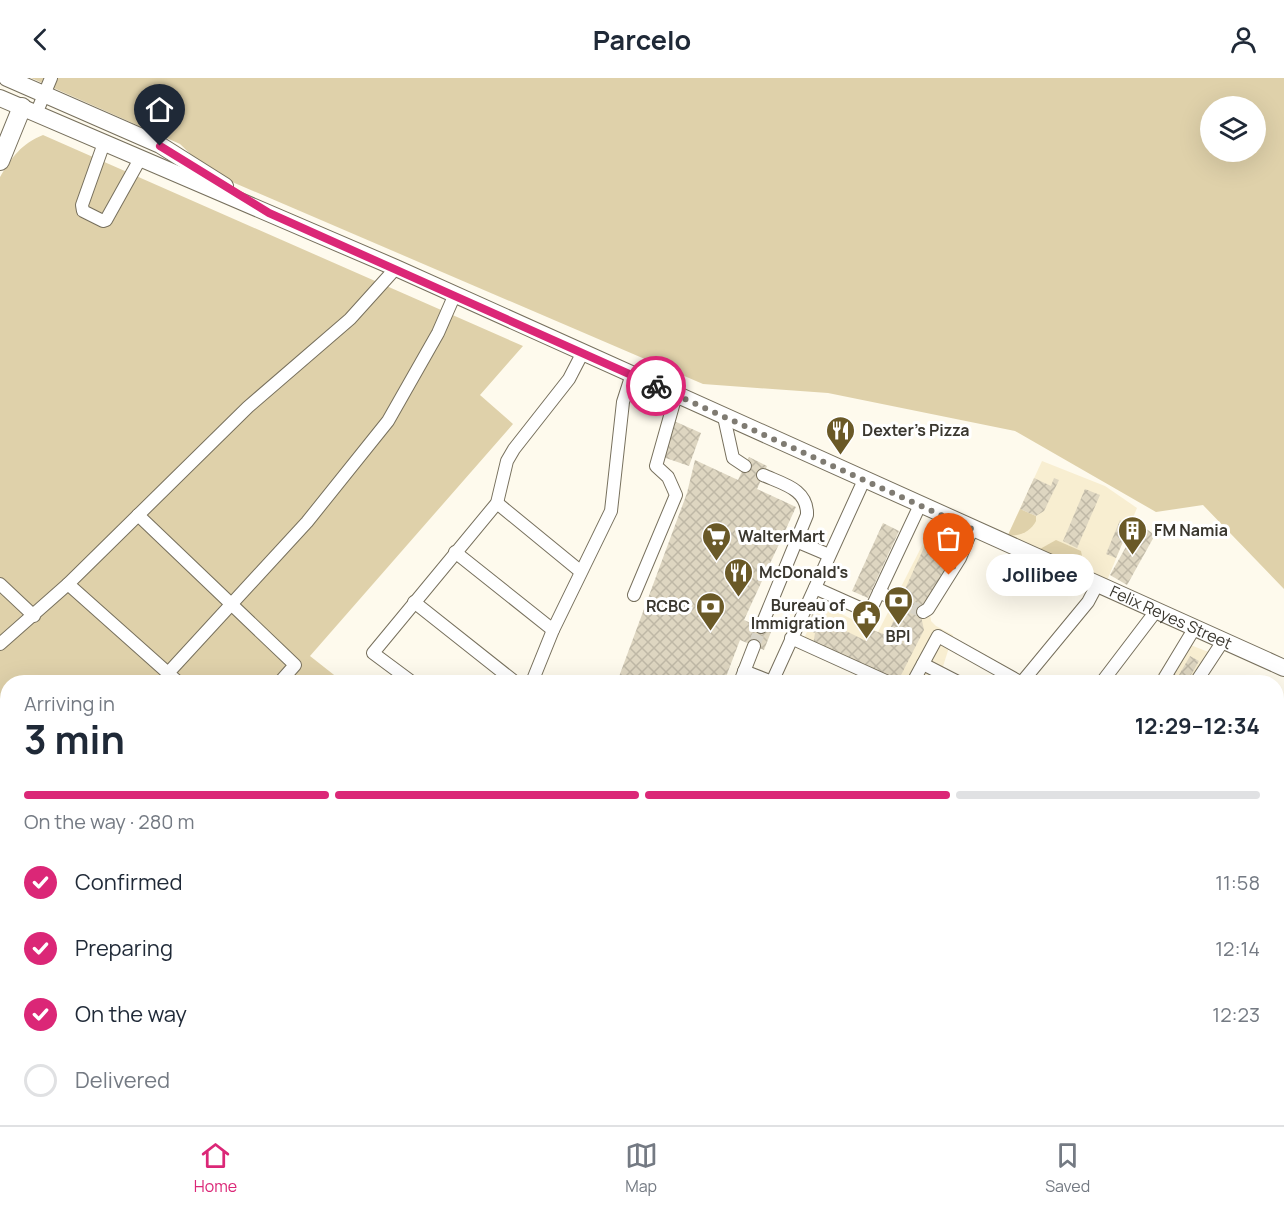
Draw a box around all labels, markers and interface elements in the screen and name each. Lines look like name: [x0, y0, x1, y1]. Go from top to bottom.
text: Parcelo: [593, 21, 691, 58]
icon: back: [24, 23, 57, 56]
icon: person: [1227, 23, 1260, 56]
pin: [134, 84, 185, 146]
icon: home: [143, 93, 176, 126]
map controls: [1200, 96, 1266, 162]
button: layers: [1200, 96, 1266, 162]
courier: [626, 356, 686, 416]
icon: bike: [640, 370, 673, 403]
restaurant icon: Dexter's Pizza: [825, 414, 857, 456]
place label: Dexter's Pizza: [862, 419, 970, 441]
pin: [923, 513, 974, 575]
building icon: FM Namia: [1117, 514, 1149, 556]
place label: FM Namia: [1154, 519, 1228, 541]
supermarket icon: WalterMart: [701, 520, 733, 562]
icon: bag: [932, 522, 965, 555]
place label: WalterMart: [738, 525, 825, 547]
callout: Jollibee: [985, 554, 1093, 596]
restaurant icon: McDonald's: [722, 556, 754, 598]
place label: McDonald's: [759, 561, 848, 583]
text: Jollibee: [1002, 561, 1078, 588]
street label: Felix Reyes Street: [1106, 580, 1236, 654]
bank icon: BPI: [882, 584, 914, 626]
bank icon: RCBC: [695, 590, 727, 632]
place label: Bureau of Immigration: [751, 594, 845, 634]
place label: RCBC: [646, 595, 690, 617]
public building icon: Bureau of Immigration: [850, 598, 882, 640]
place label: BPI: [886, 625, 910, 647]
text: Arriving in: [24, 690, 115, 717]
text: 12:29–12:34: [1135, 711, 1260, 741]
text: 3 min: [24, 712, 125, 766]
text: On the way · 280 m: [24, 808, 194, 835]
icon: check: [24, 866, 57, 899]
text: Confirmed: [75, 867, 183, 897]
text: 11:58: [1215, 869, 1260, 896]
icon: check: [24, 932, 57, 965]
text: Preparing: [75, 933, 173, 963]
text: 12:14: [1215, 935, 1260, 962]
icon: check: [24, 998, 57, 1031]
text: On the way: [75, 999, 187, 1029]
text: 12:23: [1212, 1001, 1260, 1028]
text: Delivered: [75, 1065, 170, 1095]
tab: Home: [194, 1139, 237, 1197]
tab: Map: [625, 1139, 658, 1197]
tab: Saved: [1045, 1139, 1090, 1197]

